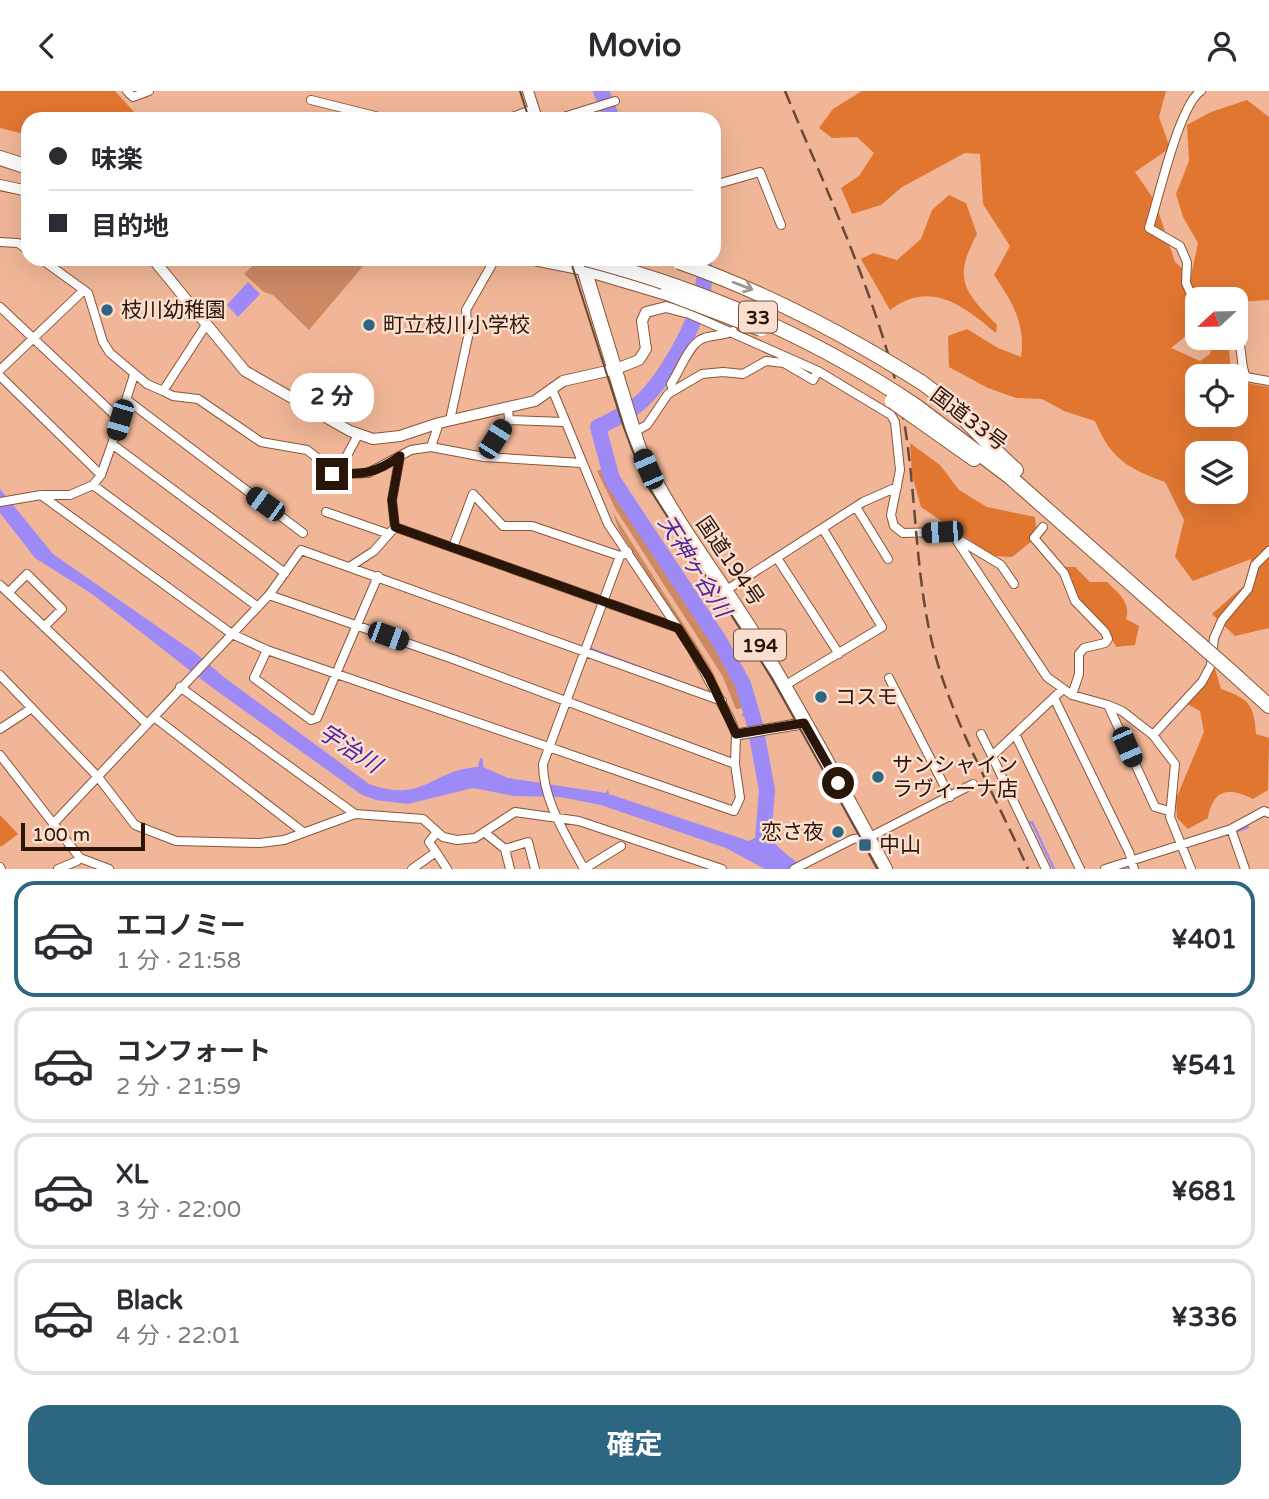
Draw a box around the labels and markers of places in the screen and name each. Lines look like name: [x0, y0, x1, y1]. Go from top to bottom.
place label: 枝川幼稚園: [121, 298, 226, 323]
marker: 枝川幼稚園: [99, 302, 115, 318]
place label: 町立枝川小学校: [383, 313, 530, 338]
marker: 町立枝川小学校: [361, 317, 377, 333]
place label: コスモ: [835, 685, 898, 710]
marker: コスモ: [813, 689, 829, 705]
place label: サンシャイン ラヴィーナ店: [892, 753, 1018, 802]
marker: サンシャイン ラヴィーナ店: [870, 769, 886, 785]
place label: 恋さ夜: [761, 820, 824, 845]
marker: 恋さ夜: [830, 824, 846, 840]
place label: 中山: [879, 833, 921, 858]
marker: 中山: [857, 837, 873, 853]

